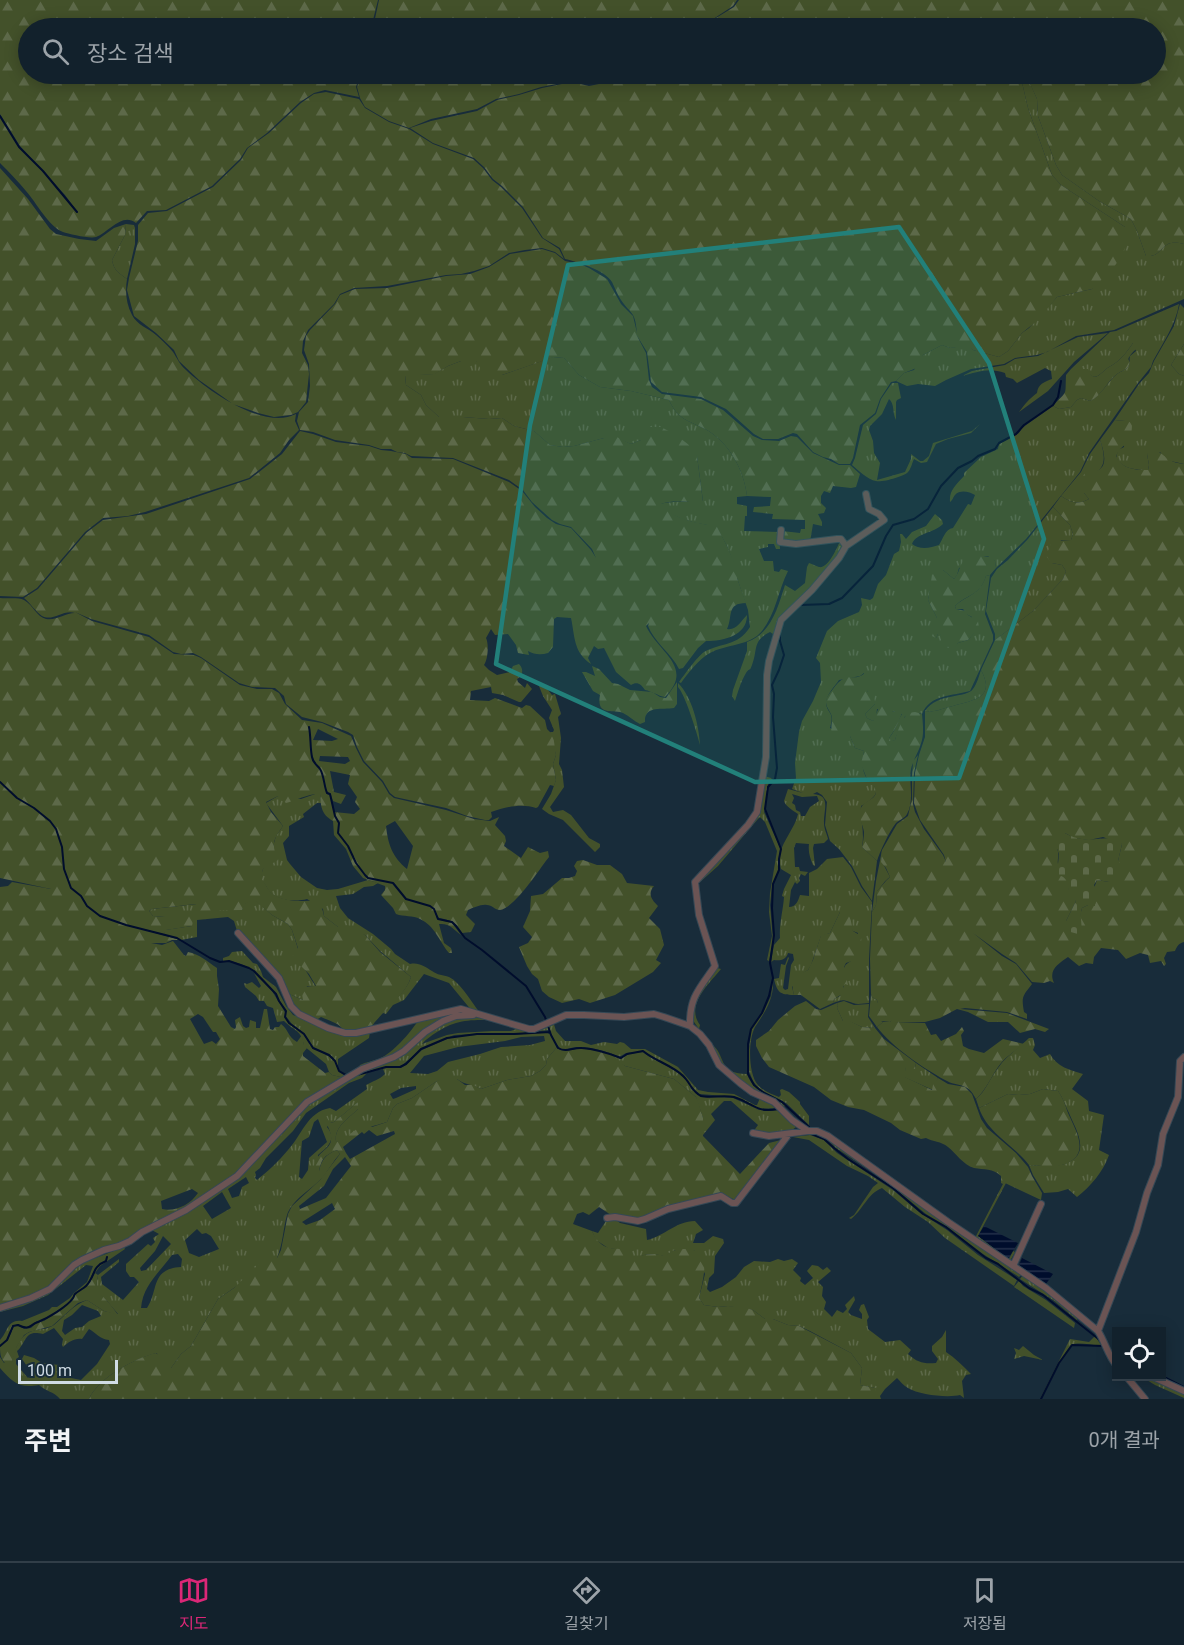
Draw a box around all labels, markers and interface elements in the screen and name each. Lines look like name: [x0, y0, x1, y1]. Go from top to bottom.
search box: [18, 18, 1166, 84]
icon: search: [39, 35, 72, 68]
text: 장소 검색: [87, 41, 173, 66]
map controls: [1112, 1327, 1166, 1381]
button: locate: [1112, 1327, 1166, 1381]
scale bar: [18, 1357, 118, 1384]
text: 100 m: [27, 1361, 72, 1380]
text: 주변: [24, 1426, 72, 1456]
text: 0개 결과: [1089, 1428, 1160, 1452]
tab: 지도: [177, 1574, 210, 1634]
tab: 길찾기: [564, 1574, 609, 1634]
tab: 저장됨: [963, 1574, 1007, 1634]

